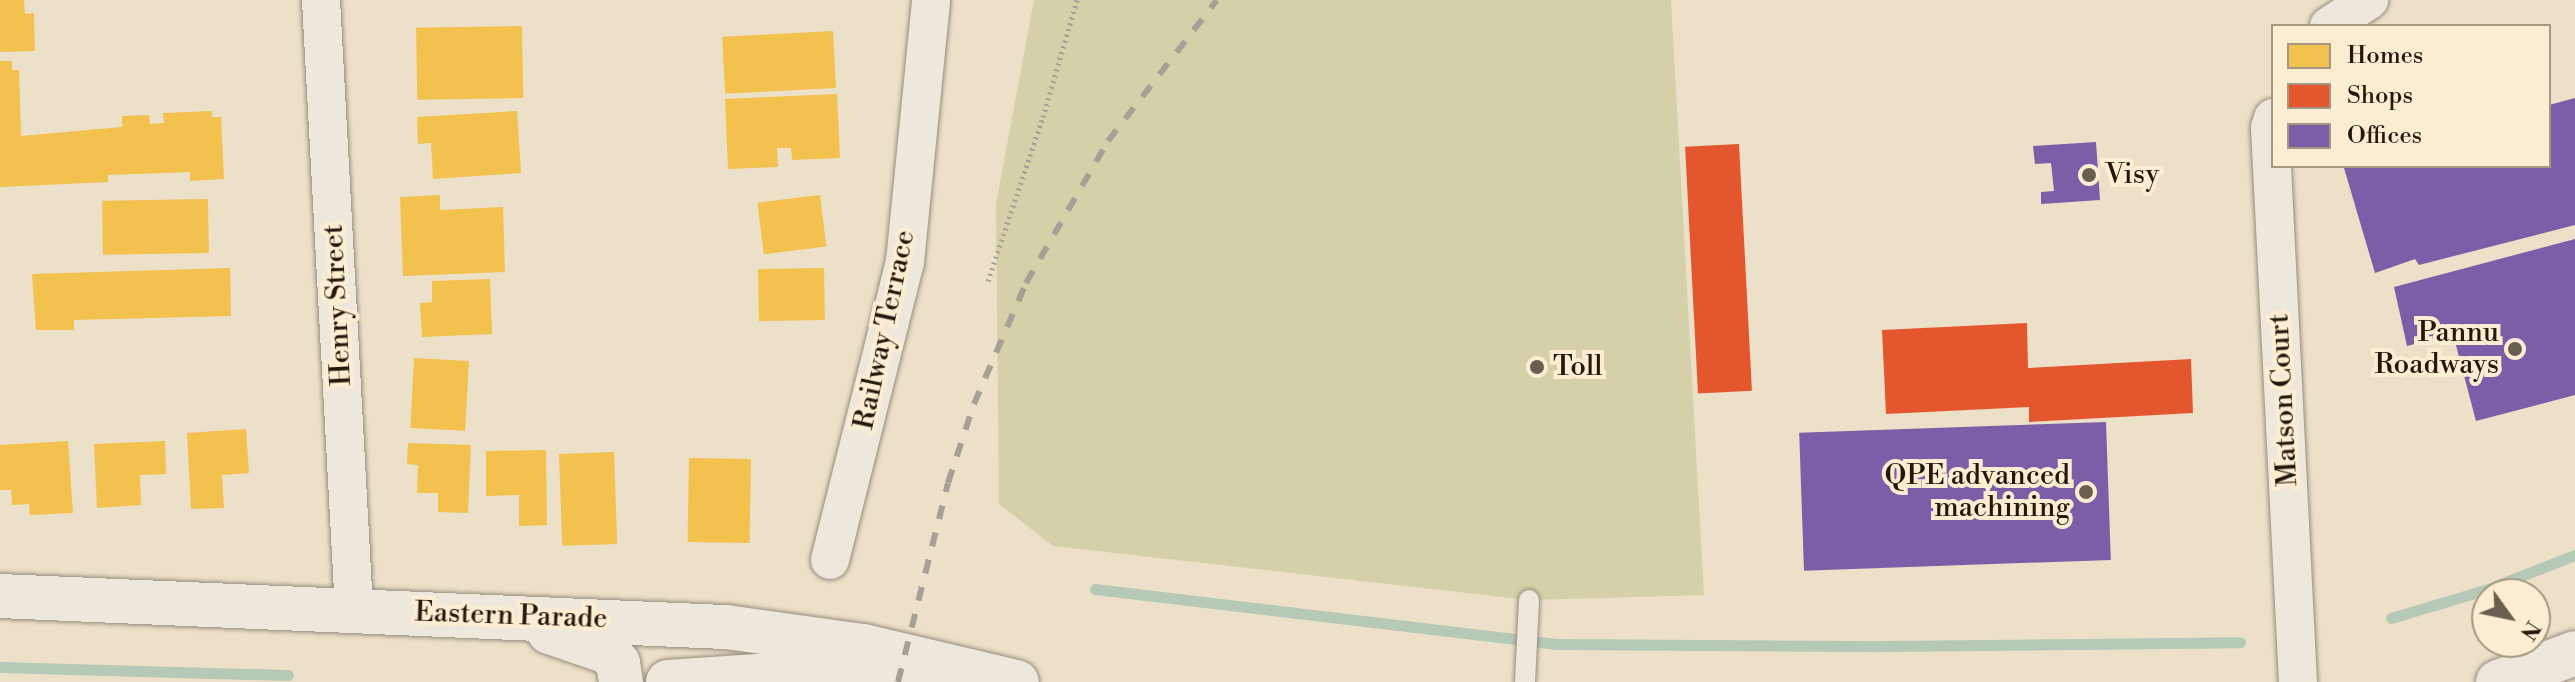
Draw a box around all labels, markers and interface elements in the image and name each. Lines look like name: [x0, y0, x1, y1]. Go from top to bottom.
legend: [2271, 24, 2551, 168]
text: Homes: [2347, 41, 2423, 71]
text: Shops: [2347, 81, 2413, 111]
text: Offices: [2347, 121, 2422, 151]
place label: Visy: [2105, 158, 2159, 192]
marker: Visy: [2080, 166, 2098, 184]
street label: Henry Street: [317, 223, 359, 387]
street label: Railway Terrace: [847, 227, 923, 433]
street label: Matson Court: [2263, 313, 2305, 487]
place label: Pannu Roadways: [2374, 316, 2499, 382]
marker: Pannu Roadways: [2506, 340, 2524, 358]
place label: Toll: [1553, 350, 1602, 384]
marker: Toll: [1528, 358, 1546, 376]
place label: QPE advanced machining: [1885, 459, 2070, 525]
marker: QPE advanced machining: [2077, 483, 2095, 501]
north arrow: [2471, 578, 2551, 658]
street label: Eastern Parade: [414, 596, 608, 636]
text: N: [2514, 616, 2546, 645]

